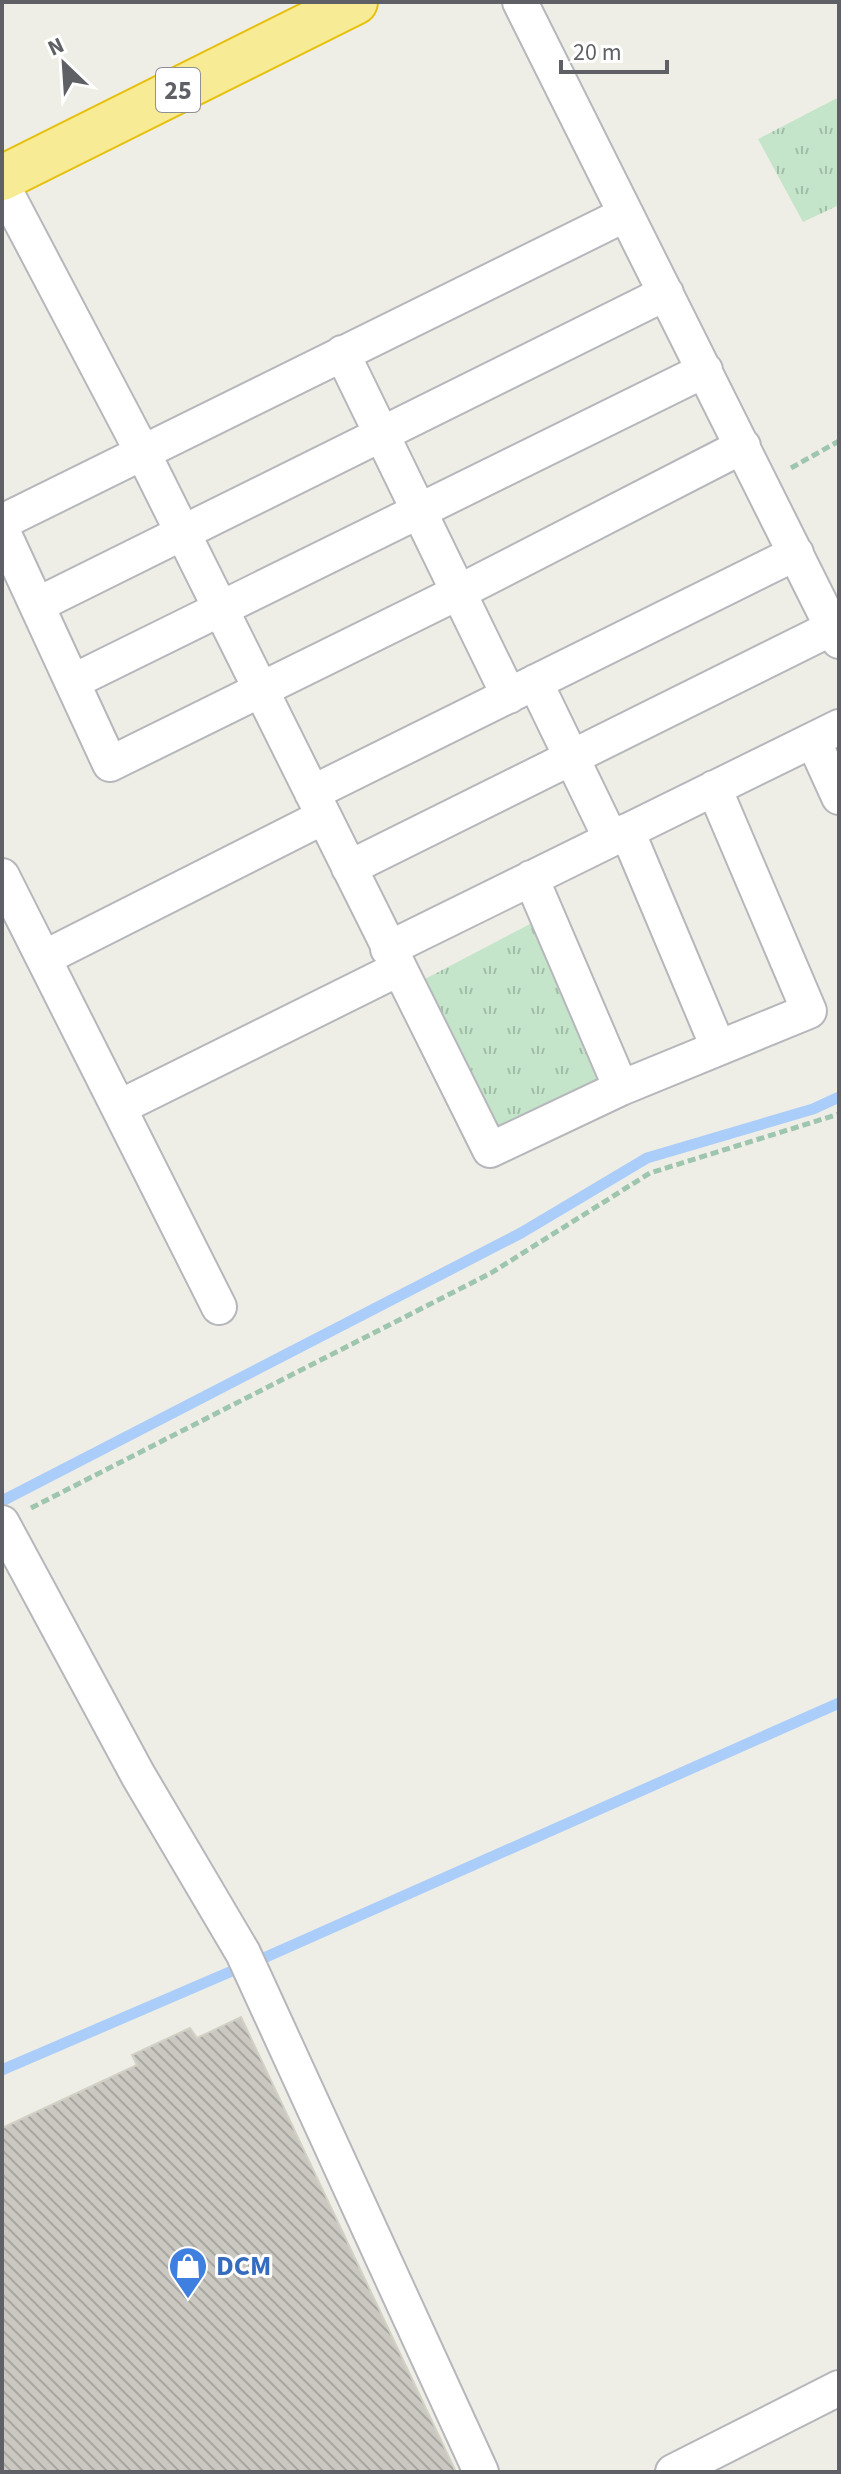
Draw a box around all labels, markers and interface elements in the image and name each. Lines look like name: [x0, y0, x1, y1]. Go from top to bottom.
north arrow: [24, 24, 104, 104]
scale bar: [561, 24, 667, 74]
text: N: [43, 29, 69, 64]
text: 20 m: [573, 35, 622, 70]
road number: 25: [156, 68, 200, 112]
shop icon: DCM: [167, 2245, 209, 2300]
place label: DCM: [216, 2246, 271, 2286]

